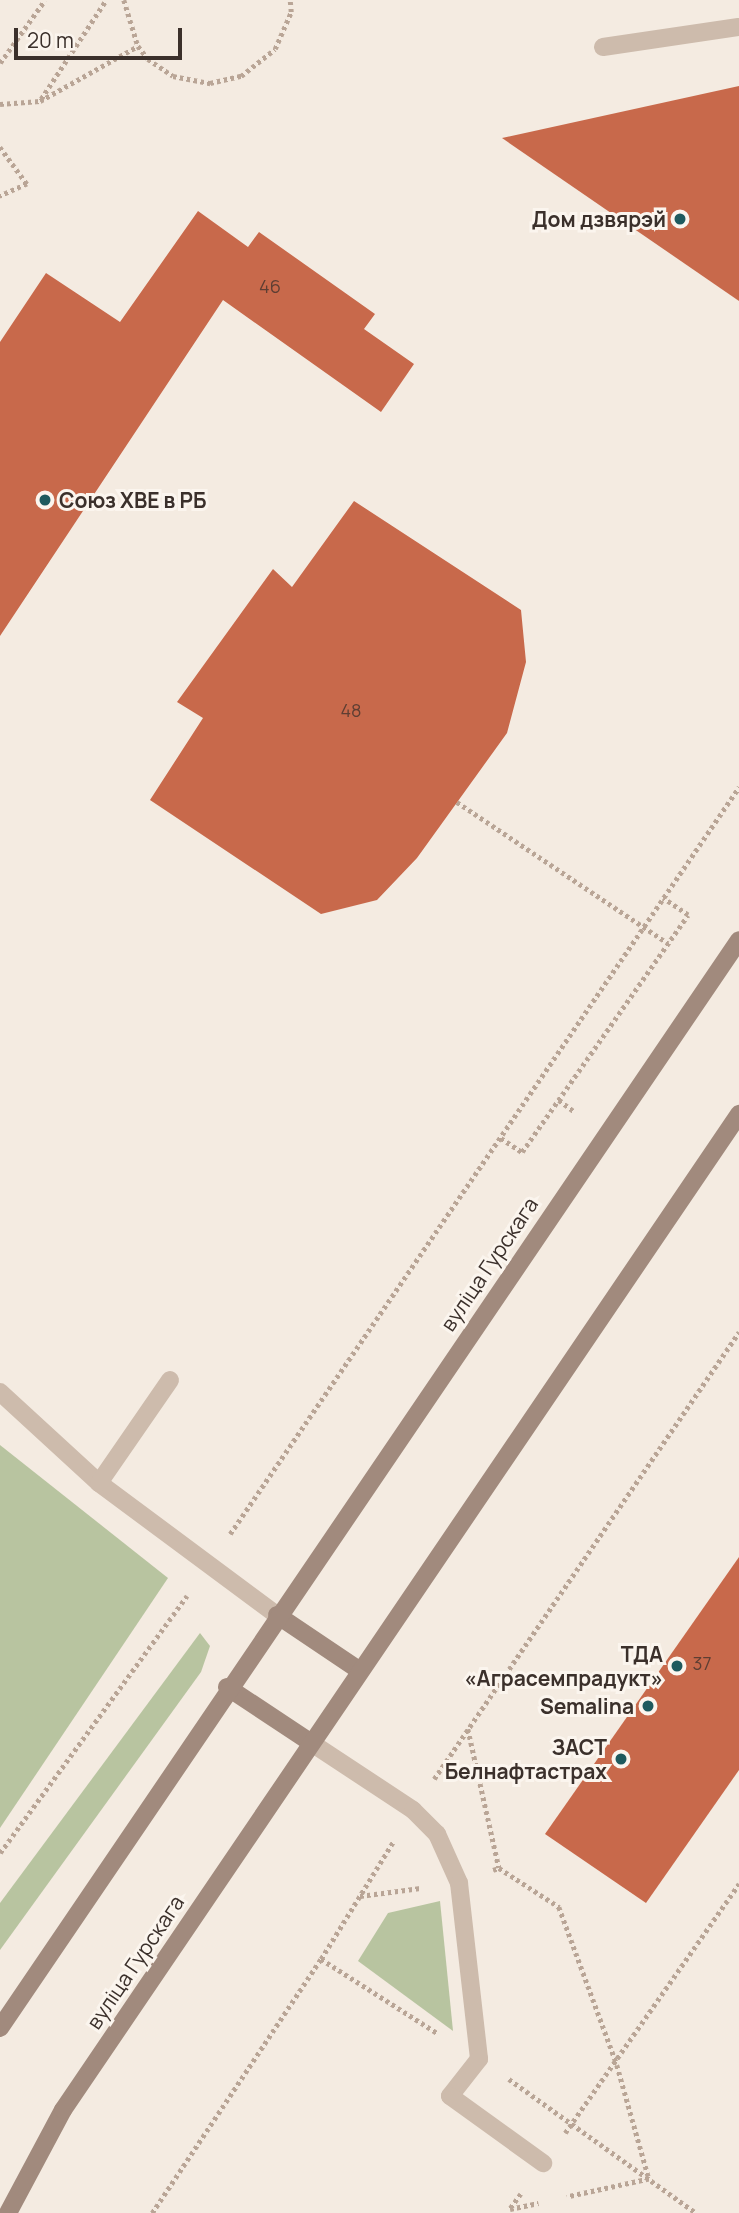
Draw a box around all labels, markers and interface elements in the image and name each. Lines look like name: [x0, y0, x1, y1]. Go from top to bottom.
scale bar: [18, 14, 186, 58]
text: 20 m: [27, 26, 74, 54]
place label: Дом дзвярэй: [532, 206, 666, 232]
marker: Дом дзвярэй: [672, 211, 688, 227]
house number: 46: [259, 275, 281, 297]
place label: Союз ХВЕ в РБ: [59, 487, 206, 513]
marker: Союз ХВЕ в РБ: [37, 492, 53, 508]
house number: 48: [340, 699, 362, 721]
street label: вуліца Гурскага: [435, 1192, 543, 1336]
place label: ТДА «Аграсемпрадукт»: [464, 1641, 663, 1691]
house number: 37: [693, 1652, 711, 1674]
marker: ТДА «Аграсемпрадукт»: [669, 1658, 685, 1674]
place label: Semalina: [540, 1693, 634, 1719]
marker: Semalina: [640, 1698, 656, 1714]
place label: ЗАСТ Белнафтастрах: [445, 1734, 607, 1784]
marker: ЗАСТ Белнафтастрах: [613, 1751, 629, 1767]
street label: вуліца Гурскага: [81, 1890, 189, 2034]

